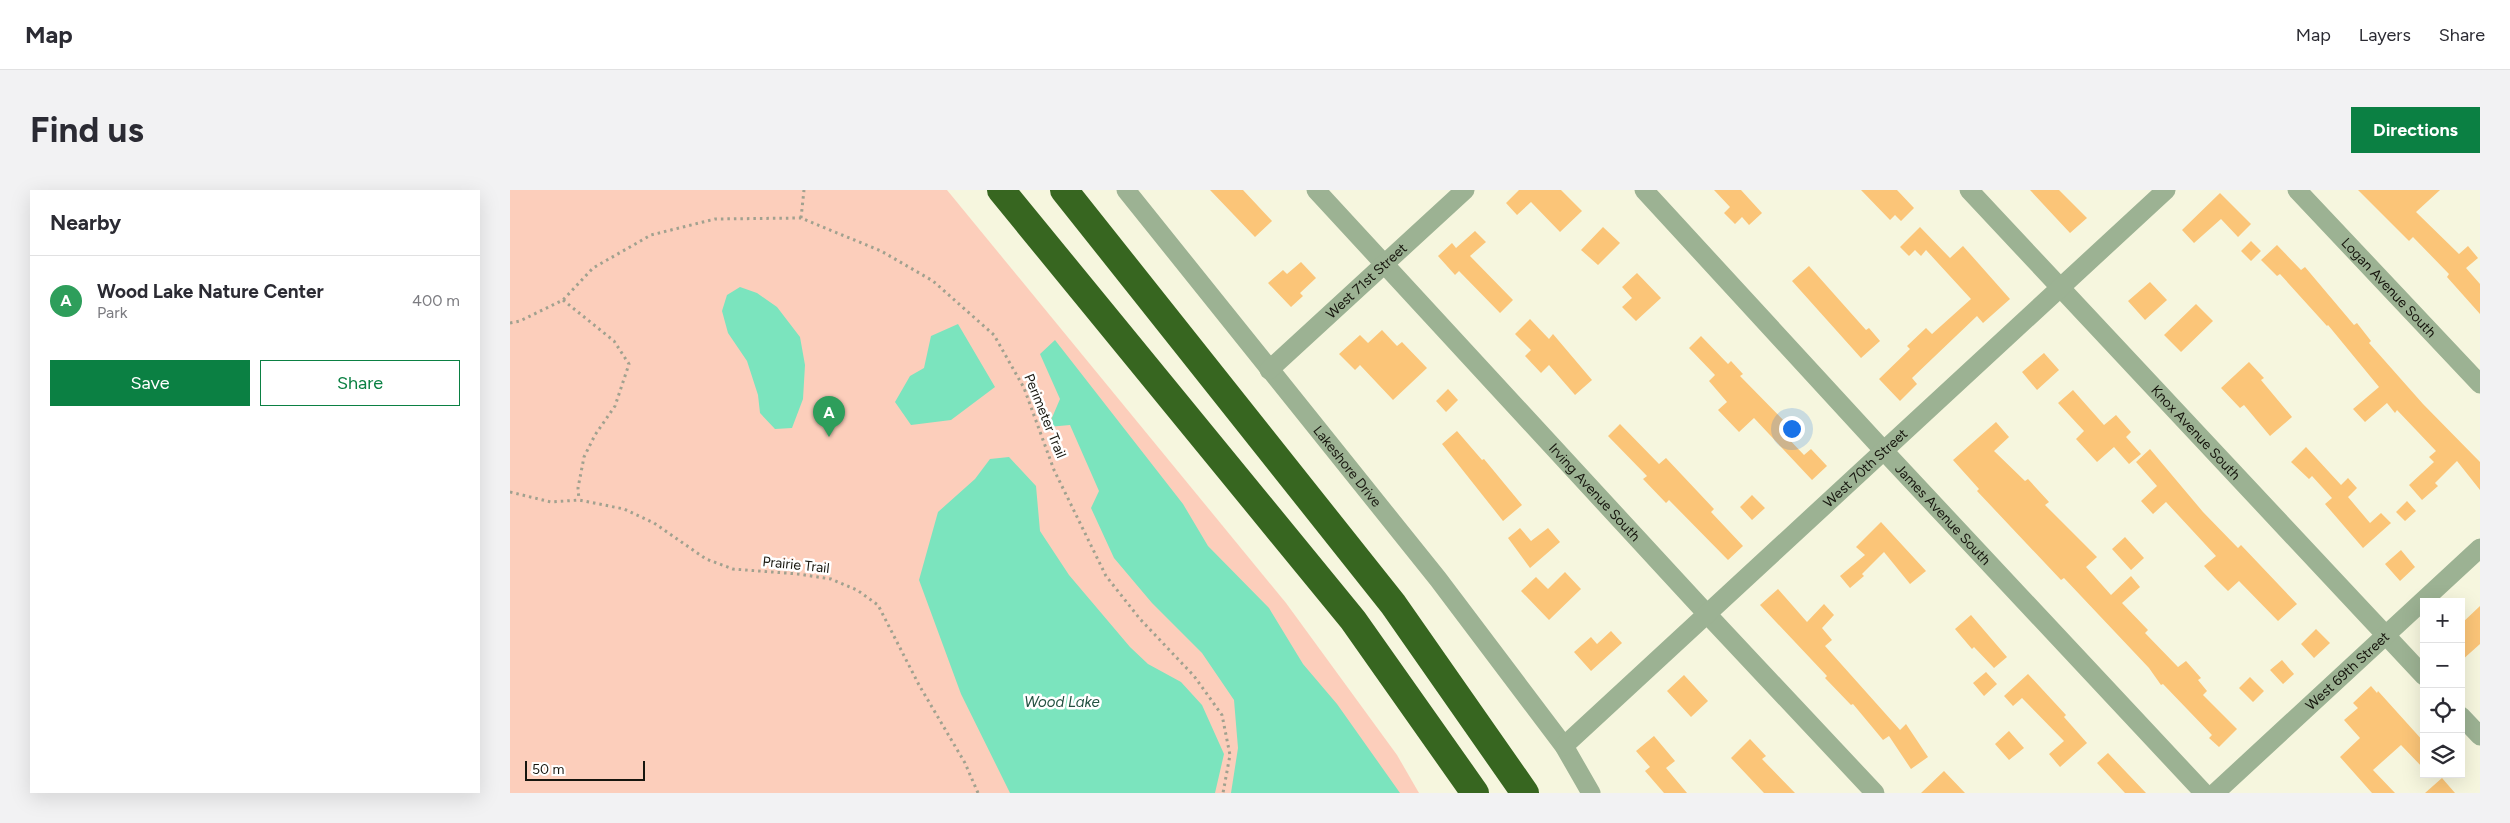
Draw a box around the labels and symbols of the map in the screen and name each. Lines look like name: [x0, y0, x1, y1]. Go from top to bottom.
street label: Logan Avenue South: [2338, 234, 2440, 341]
street label: West 71st Street: [1322, 239, 1410, 322]
street label: Perimeter Trail: [1020, 371, 1070, 461]
street label: Knox Avenue South: [2148, 382, 2244, 483]
pin: A: [813, 396, 845, 437]
your location: [1779, 416, 1805, 442]
street label: Lakeshore Drive: [1310, 422, 1385, 511]
street label: West 70th Street: [1820, 425, 1911, 511]
street label: Irving Avenue South: [1545, 440, 1644, 545]
street label: James Avenue South: [1892, 460, 1995, 568]
street label: Prairie Trail: [762, 553, 830, 577]
street label: West 69th Street: [2302, 628, 2392, 714]
water label: Wood Lake: [1024, 693, 1100, 711]
scale bar: [525, 758, 645, 781]

